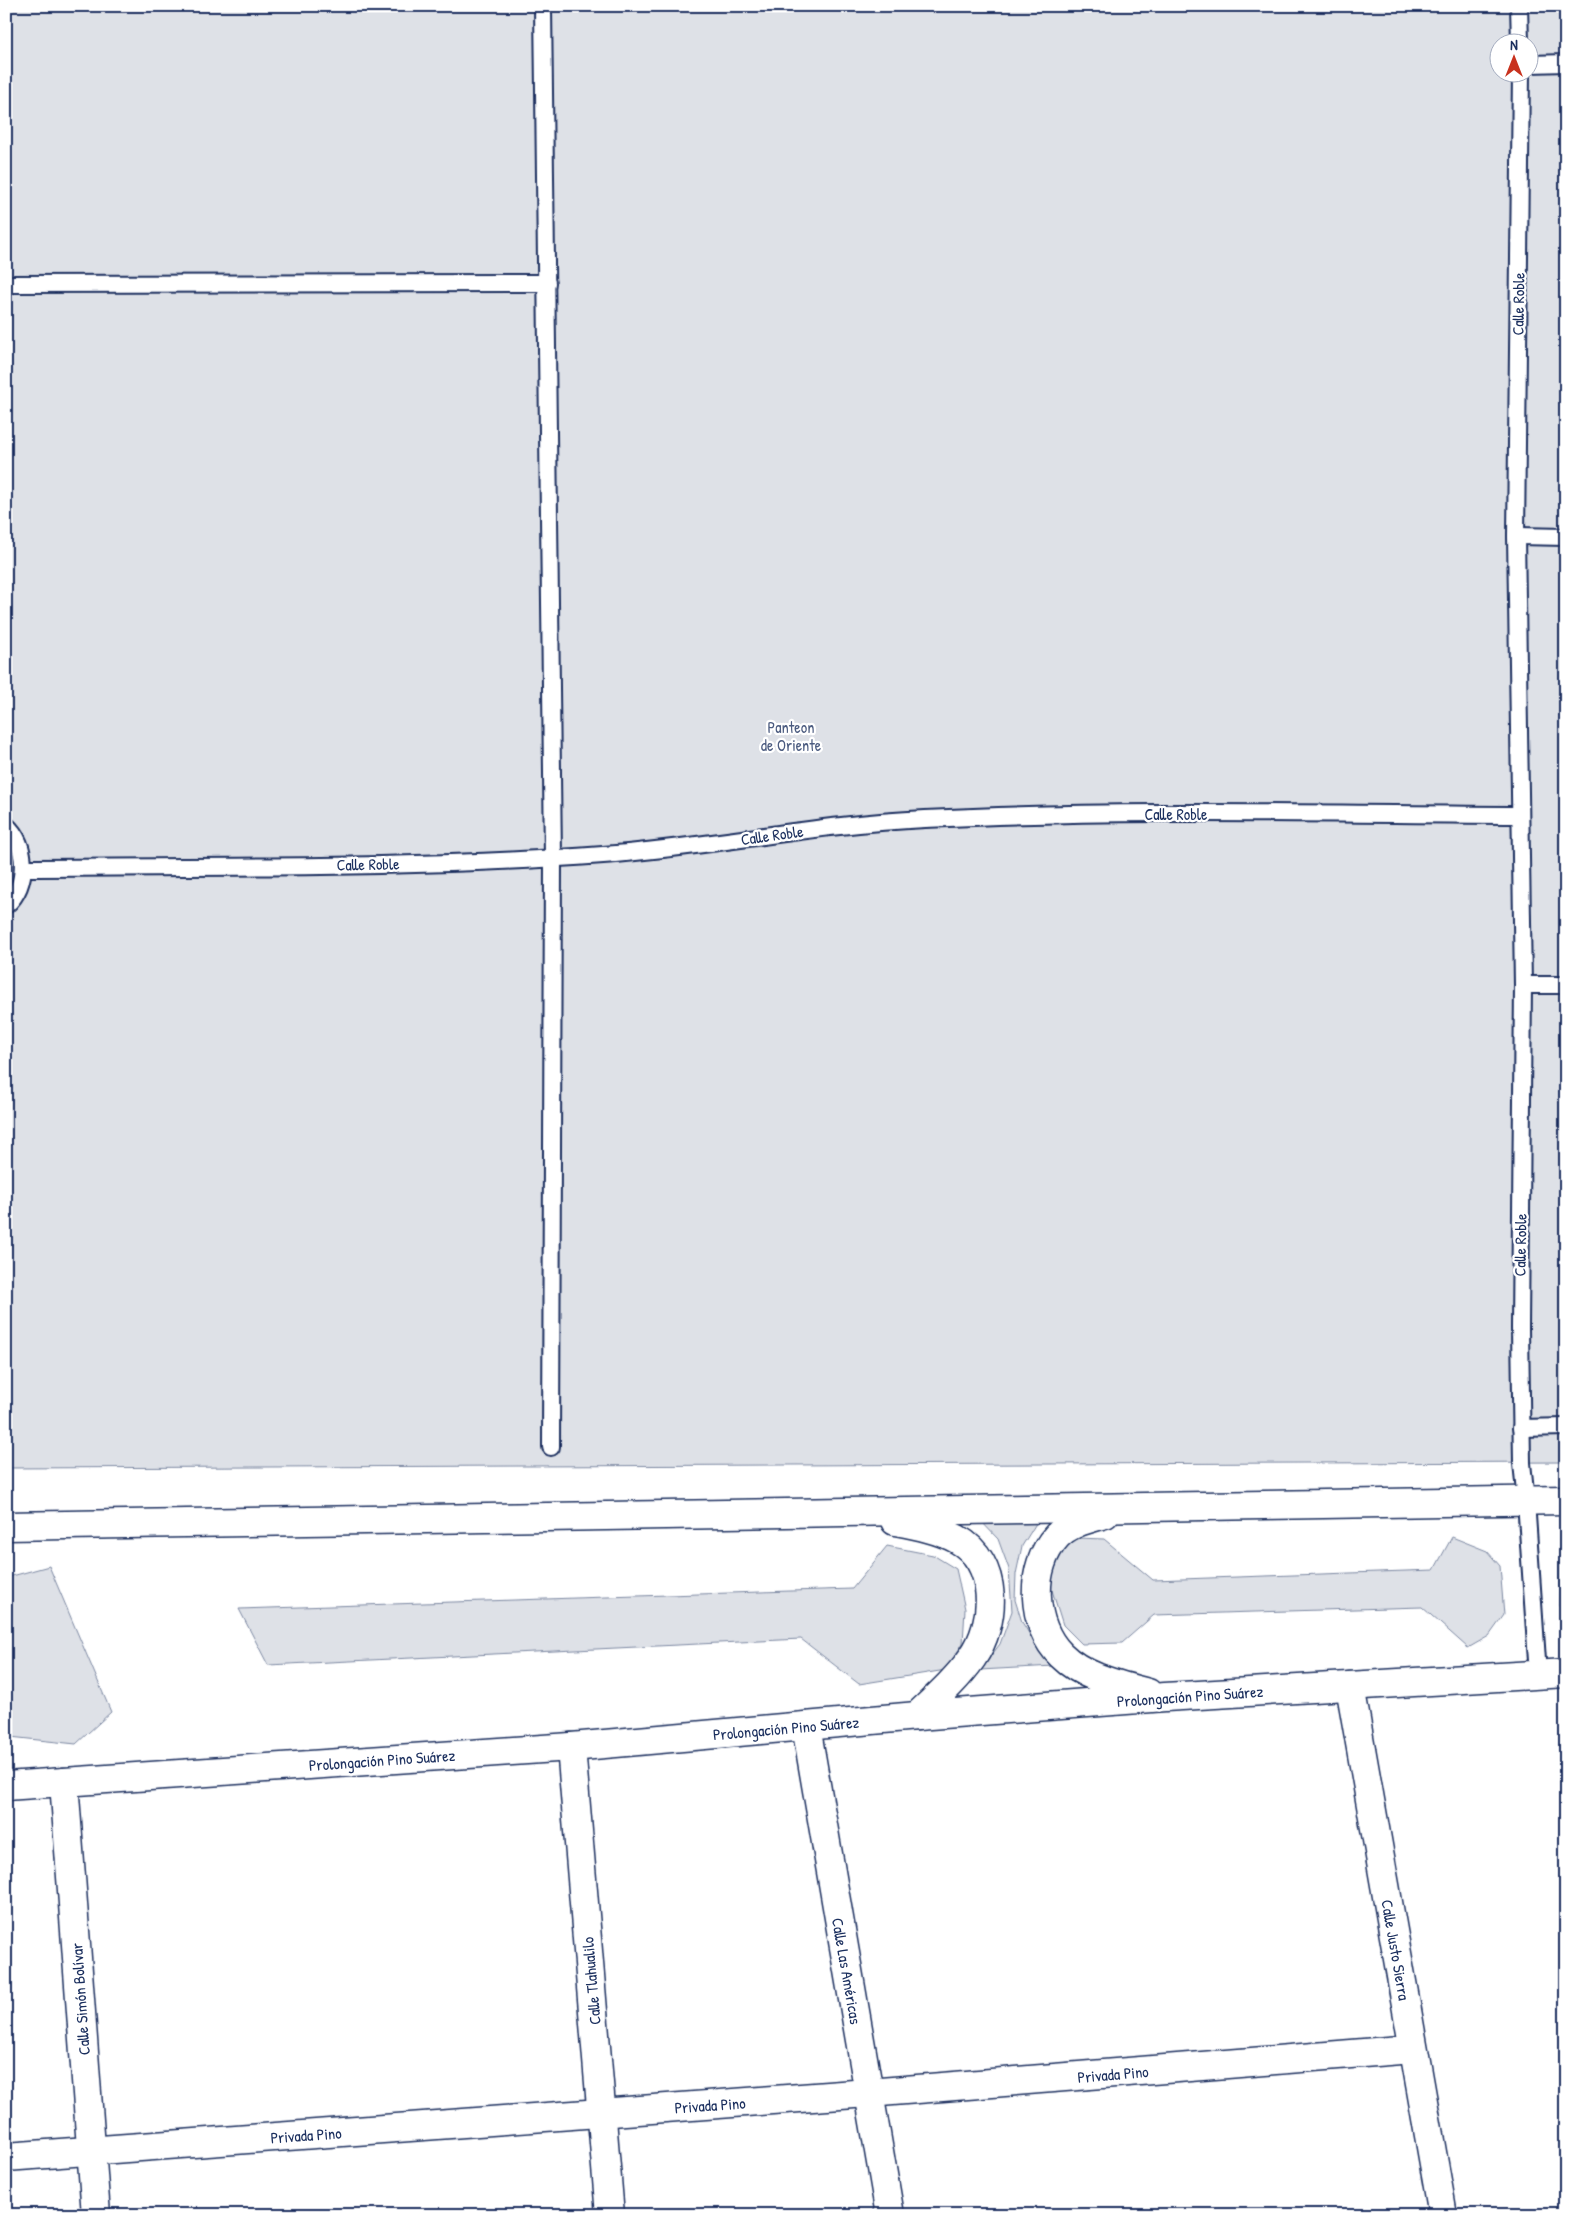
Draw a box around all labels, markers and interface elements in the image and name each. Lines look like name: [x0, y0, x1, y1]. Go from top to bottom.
north arrow: [1490, 32, 1540, 82]
text: N: [1510, 35, 1518, 54]
street label: Calle Roble: [1506, 272, 1530, 336]
park label: Panteon de Oriente: [761, 716, 822, 756]
street label: Calle Roble: [1145, 803, 1208, 825]
street label: Calle Roble: [739, 820, 805, 850]
street label: Calle Roble: [336, 852, 400, 876]
street label: Calle Roble: [1508, 1213, 1532, 1277]
street label: Prolongación Pino Suárez: [1116, 1680, 1264, 1712]
street label: Prolongación Pino Suárez: [712, 1711, 860, 1745]
street label: Prolongación Pino Suárez: [308, 1744, 456, 1776]
street label: Calle Justo Sierra: [1376, 1898, 1416, 2002]
street label: Calle Las Américas: [827, 1916, 867, 2026]
street label: Calle Tlahualilo: [576, 1936, 606, 2026]
street label: Calle Simón Bolívar: [65, 1942, 95, 2056]
street label: Privada Pino: [1077, 2060, 1150, 2088]
street label: Privada Pino: [674, 2092, 747, 2118]
street label: Privada Pino: [270, 2122, 343, 2148]

